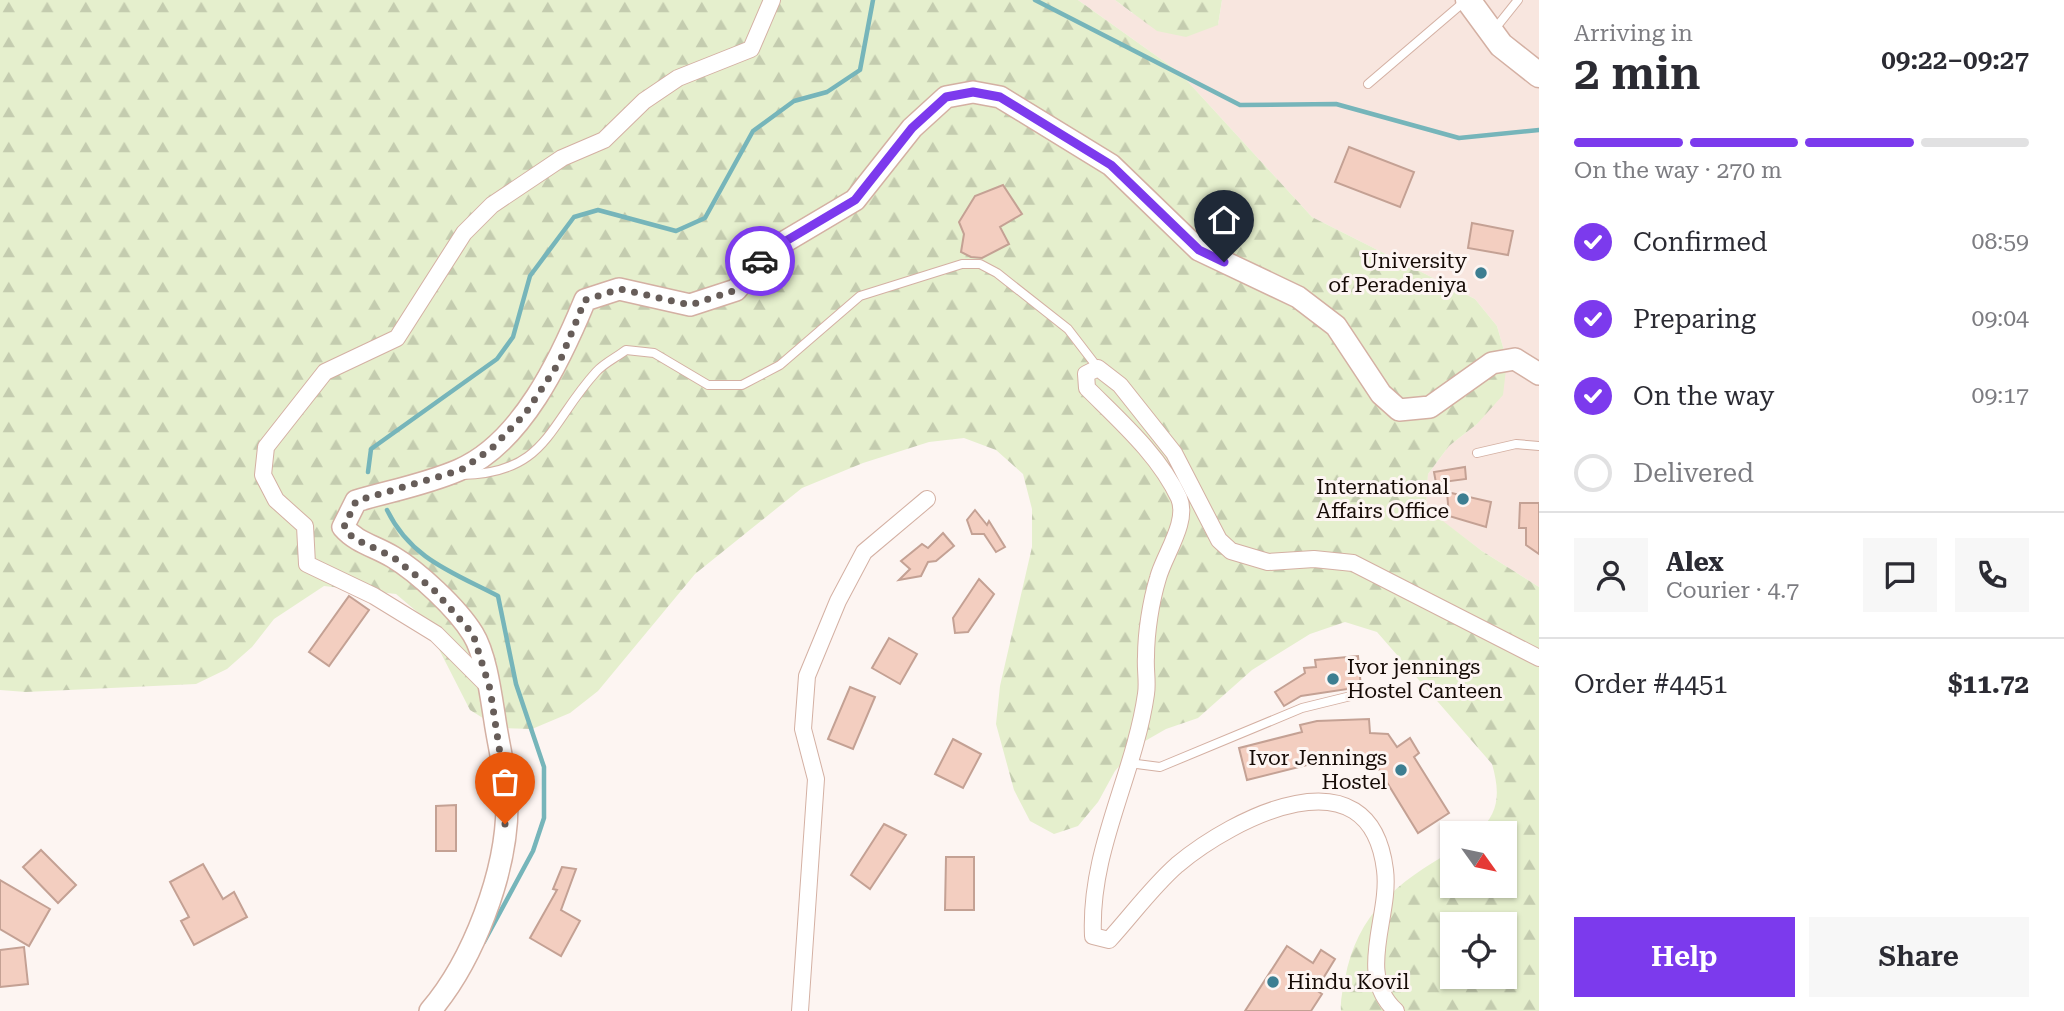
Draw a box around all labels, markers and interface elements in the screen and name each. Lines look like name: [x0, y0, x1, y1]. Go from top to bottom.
text: Arriving in: [1574, 20, 1693, 47]
text: 09:22–09:27: [1881, 45, 2029, 75]
text: 2 min: [1574, 46, 1701, 100]
text: On the way · 270 m: [1574, 157, 1782, 184]
pin: [1194, 190, 1254, 262]
icon: home: [1205, 201, 1243, 239]
icon: check: [1574, 223, 1612, 261]
courier: [725, 226, 795, 296]
text: Confirmed: [1633, 227, 1768, 257]
text: 08:59: [1972, 228, 2029, 255]
icon: car: [741, 242, 779, 280]
place label: University of Peradeniya: [1328, 249, 1468, 297]
marker: University of Peradeniya: [1473, 265, 1489, 281]
icon: check: [1574, 300, 1612, 338]
text: Preparing: [1633, 304, 1756, 334]
text: 09:04: [1972, 305, 2029, 332]
icon: check: [1574, 377, 1612, 415]
text: On the way: [1633, 381, 1774, 411]
text: 09:17: [1972, 382, 2029, 409]
text: Delivered: [1633, 458, 1754, 488]
place label: International Affairs Office: [1316, 475, 1450, 523]
marker: International Affairs Office: [1455, 491, 1471, 507]
button: person: [1574, 538, 1648, 612]
button: chat: [1863, 538, 1937, 612]
button: phone: [1955, 538, 2029, 612]
text: Alex: [1666, 547, 1724, 577]
text: Courier · 4.7: [1666, 577, 1799, 604]
place label: Ivor jennings Hostel Canteen: [1347, 655, 1503, 703]
text: Order #4451: [1574, 669, 1728, 699]
text: $11.72: [1948, 669, 2029, 699]
marker: Ivor jennings Hostel Canteen: [1325, 671, 1341, 687]
place label: Ivor Jennings Hostel: [1248, 746, 1388, 794]
pin: [475, 752, 535, 824]
marker: Ivor Jennings Hostel: [1393, 762, 1409, 778]
icon: bag: [486, 763, 524, 801]
north arrow: [1440, 821, 1517, 898]
map controls: [1440, 821, 1517, 989]
button: locate: [1440, 912, 1517, 989]
button: Help: [1574, 917, 1795, 997]
button: Share: [1809, 917, 2029, 997]
place label: Hindu Kovil: [1287, 970, 1410, 994]
marker: Hindu Kovil: [1265, 974, 1281, 990]

